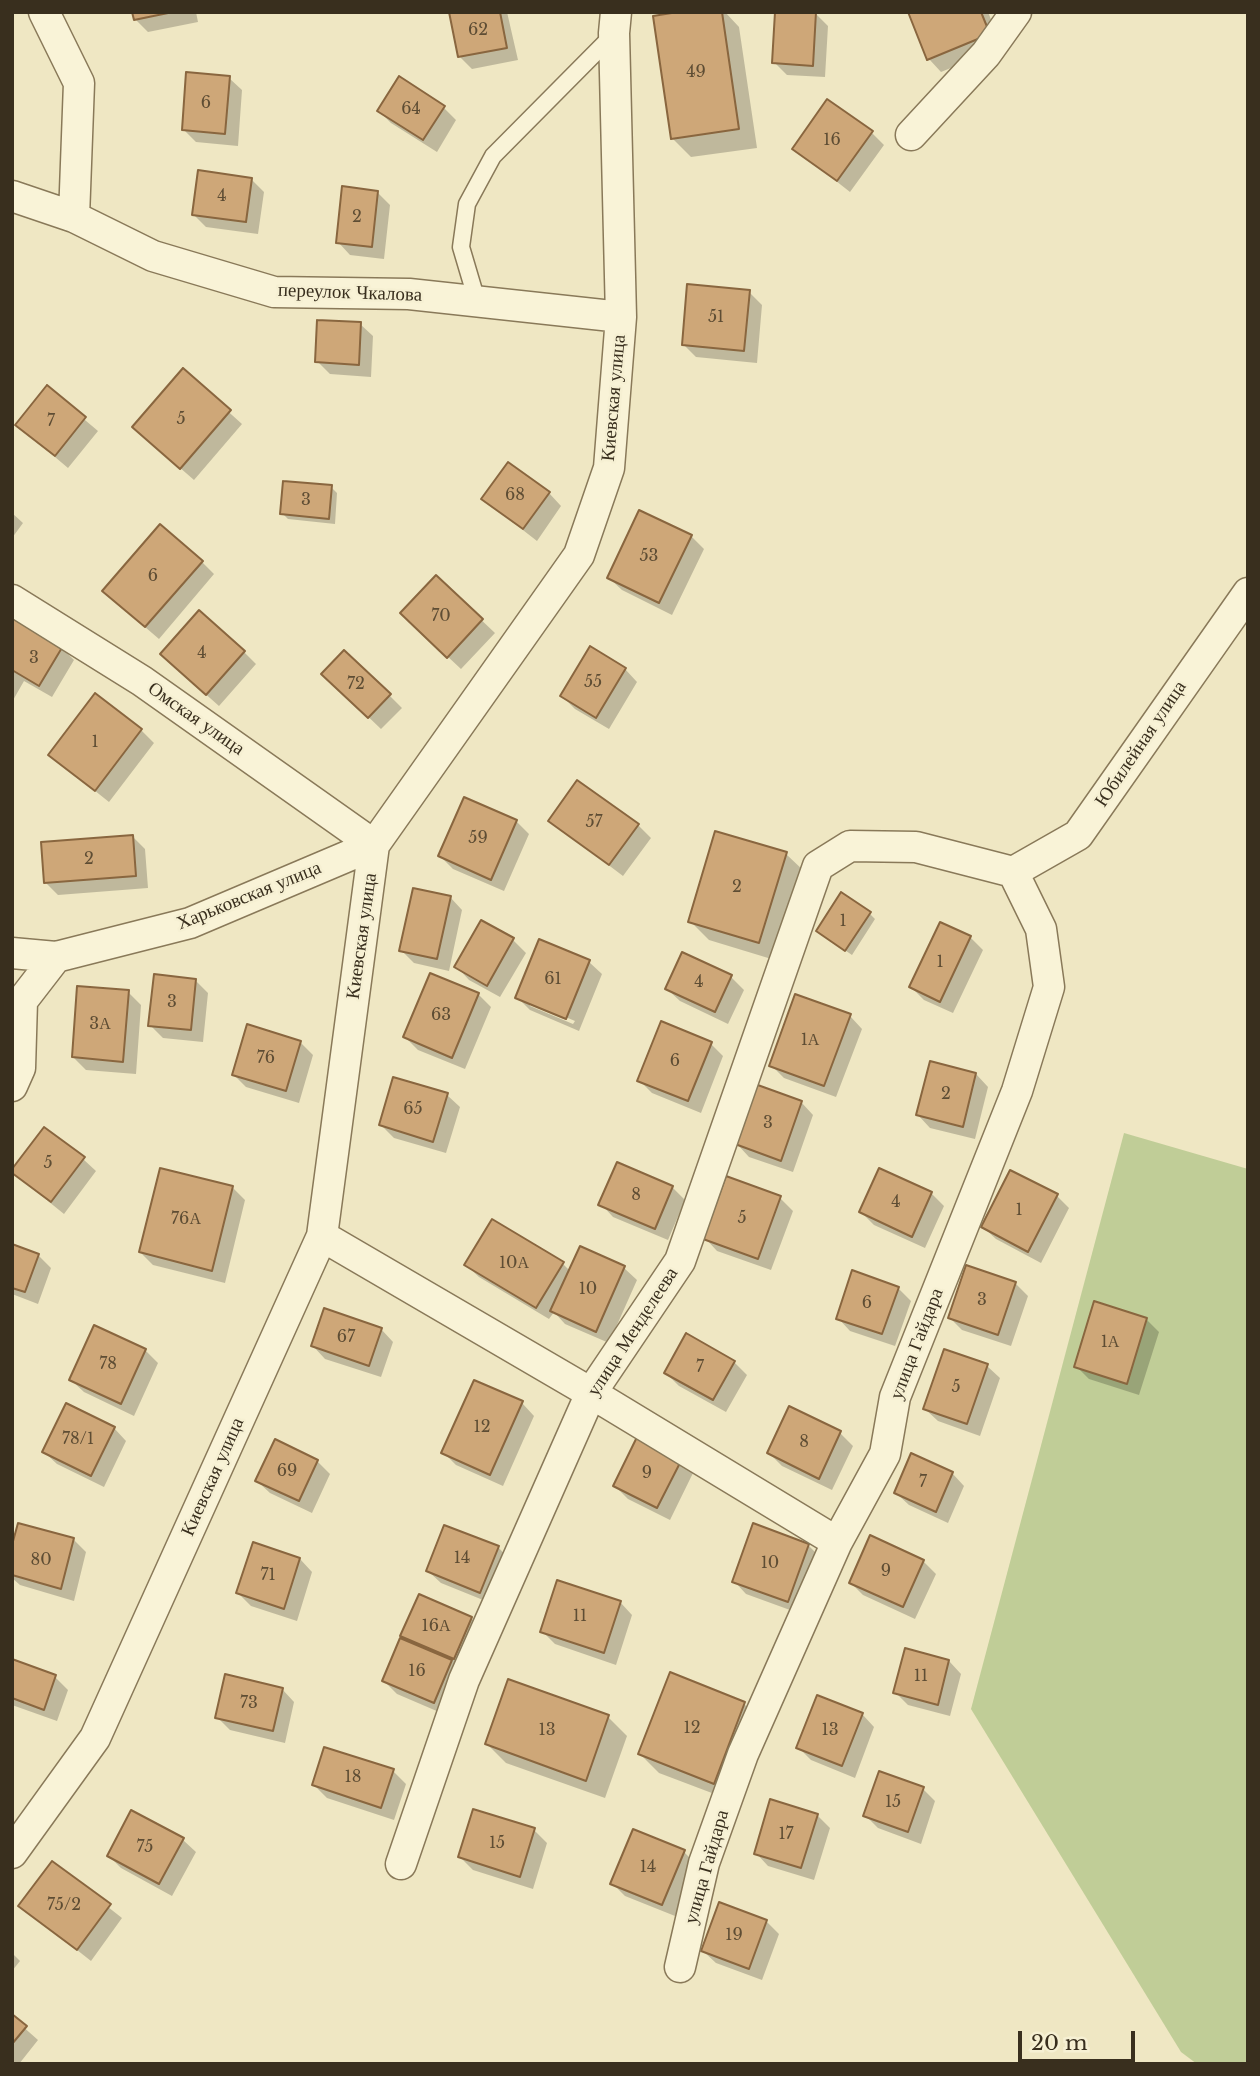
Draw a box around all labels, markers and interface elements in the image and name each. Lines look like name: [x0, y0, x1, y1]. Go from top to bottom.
house number: 62: [468, 20, 488, 40]
house number: 49: [686, 62, 706, 82]
house number: 6: [201, 93, 211, 113]
house number: 64: [401, 99, 421, 119]
house number: 16: [823, 130, 841, 150]
house number: 4: [217, 186, 227, 206]
house number: 2: [352, 207, 362, 227]
street label: переулок Чкалова: [277, 279, 423, 307]
house number: 51: [708, 307, 724, 327]
street label: Киевская улица: [597, 334, 631, 462]
house number: 5: [176, 409, 186, 429]
house number: 7: [47, 411, 55, 431]
house number: 68: [505, 485, 525, 505]
house number: 3: [301, 490, 311, 510]
house number: 53: [640, 546, 658, 566]
house number: 6: [148, 566, 158, 586]
house number: 70: [431, 606, 451, 626]
house number: 4: [197, 643, 207, 663]
house number: 3: [29, 648, 39, 668]
house number: 55: [584, 672, 602, 692]
house number: 72: [347, 674, 365, 694]
street label: Омская улица: [143, 677, 249, 761]
street label: Юбилейная улица: [1090, 677, 1192, 811]
house number: 1: [91, 732, 99, 752]
house number: 57: [585, 812, 603, 832]
house number: 59: [468, 828, 488, 848]
house number: 2: [84, 849, 94, 869]
street label: Харьковская улица: [173, 857, 325, 935]
street label: Киевская улица: [342, 872, 382, 1000]
house number: 2: [732, 877, 742, 897]
house number: 1: [839, 911, 847, 931]
house number: 1: [936, 952, 944, 972]
house number: 61: [544, 969, 562, 989]
house number: 4: [694, 972, 704, 992]
house number: 3: [167, 992, 177, 1012]
house number: 63: [431, 1005, 451, 1025]
house number: 3А: [89, 1014, 111, 1034]
house number: 1А: [801, 1030, 819, 1050]
house number: 76: [257, 1048, 275, 1068]
house number: 6: [670, 1051, 680, 1071]
house number: 2: [941, 1084, 951, 1104]
house number: 65: [403, 1099, 423, 1119]
house number: 3: [763, 1113, 773, 1133]
house number: 5: [43, 1153, 53, 1173]
house number: 8: [631, 1185, 641, 1205]
house number: 4: [891, 1192, 901, 1212]
house number: 1: [1015, 1200, 1023, 1220]
house number: 5: [737, 1208, 747, 1228]
house number: 76А: [171, 1209, 201, 1229]
house number: 10А: [499, 1253, 529, 1273]
street label: улица Менделеева: [583, 1263, 683, 1401]
house number: 10: [579, 1279, 597, 1299]
street label: улица Гайдара: [885, 1285, 949, 1403]
house number: 3: [977, 1290, 987, 1310]
house number: 6: [862, 1293, 872, 1313]
house number: 67: [337, 1327, 355, 1347]
house number: 1А: [1101, 1332, 1119, 1352]
house number: 78: [99, 1354, 117, 1374]
house number: 7: [696, 1357, 704, 1377]
house number: 5: [951, 1377, 961, 1397]
street label: Киевская улица: [177, 1414, 249, 1540]
house number: 12: [474, 1417, 490, 1437]
house number: 78/1: [62, 1429, 94, 1449]
house number: 8: [799, 1432, 809, 1452]
house number: 69: [277, 1461, 297, 1481]
house number: 9: [642, 1463, 652, 1483]
house number: 7: [919, 1472, 927, 1492]
house number: 14: [454, 1548, 470, 1568]
house number: 80: [30, 1550, 52, 1570]
house number: 10: [761, 1553, 779, 1573]
house number: 9: [881, 1561, 891, 1581]
house number: 71: [260, 1565, 276, 1585]
house number: 11: [573, 1606, 587, 1626]
house number: 16А: [422, 1616, 450, 1636]
house number: 16: [408, 1661, 426, 1681]
house number: 11: [914, 1666, 928, 1686]
house number: 73: [240, 1693, 258, 1713]
house number: 12: [684, 1718, 700, 1738]
house number: 13: [539, 1720, 555, 1740]
house number: 13: [822, 1720, 838, 1740]
house number: 18: [345, 1767, 361, 1787]
house number: 15: [885, 1792, 901, 1812]
street label: улица Гайдара: [680, 1807, 734, 1927]
house number: 17: [778, 1824, 794, 1844]
house number: 15: [489, 1833, 505, 1853]
house number: 75: [137, 1837, 153, 1857]
house number: 14: [640, 1857, 656, 1877]
house number: 75/2: [47, 1895, 81, 1915]
house number: 19: [725, 1925, 743, 1945]
scale bar: [1022, 2016, 1139, 2060]
text: 20 m: [1031, 2030, 1088, 2056]

